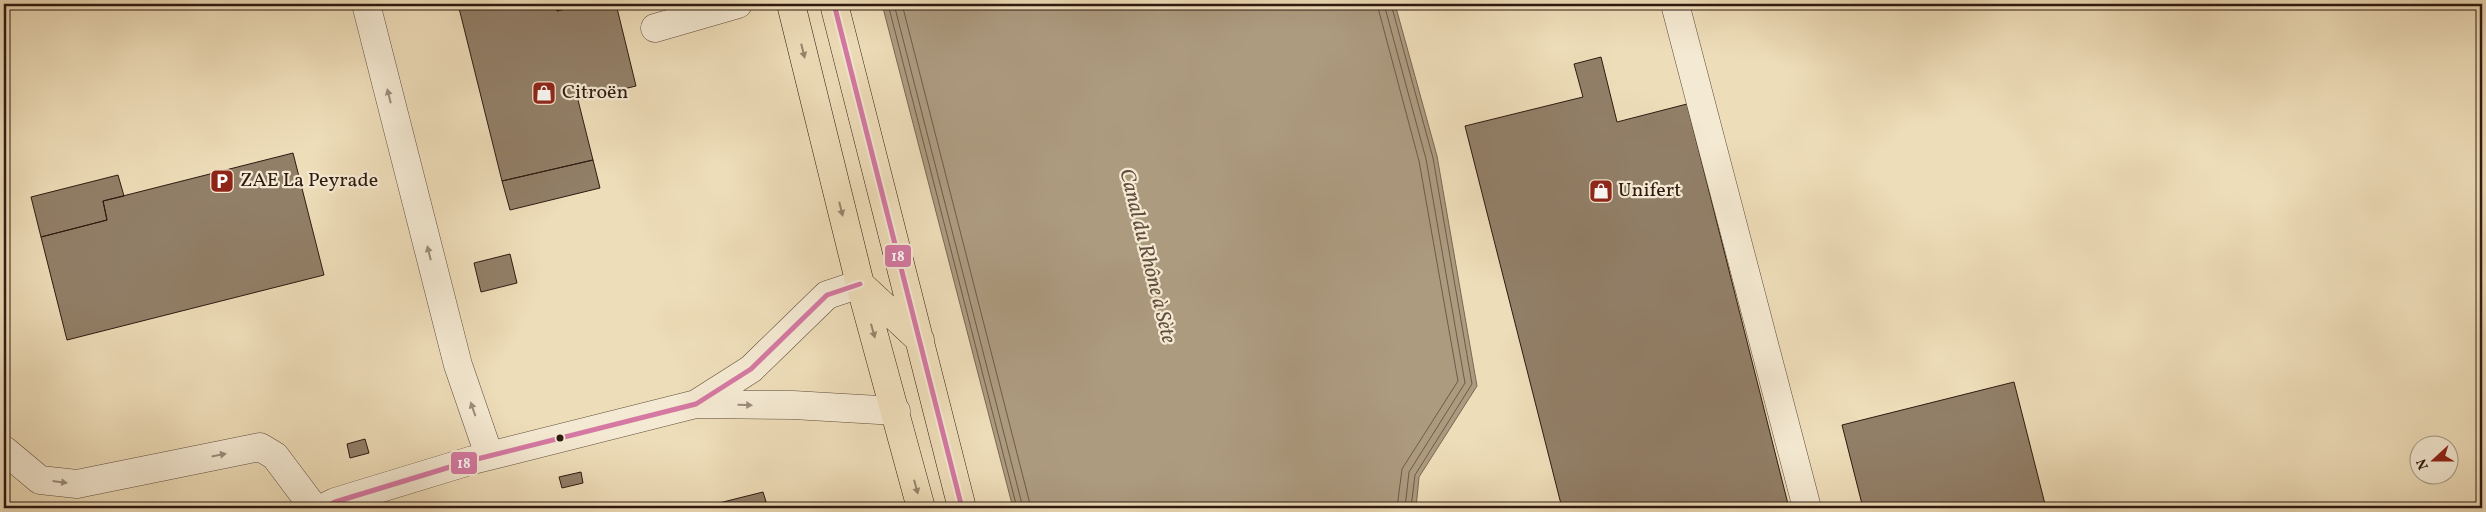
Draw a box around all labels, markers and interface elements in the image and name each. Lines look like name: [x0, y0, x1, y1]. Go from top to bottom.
one-way arrow: [799, 44, 807, 59]
place label: Citroën: [562, 79, 629, 107]
shop icon: Citroën: [531, 80, 557, 106]
one-way arrow: [385, 88, 393, 103]
water label: Canal du Rhône à Sète: [1111, 166, 1183, 347]
place label: ZAE La Peyrade: [240, 167, 378, 195]
parking icon: ZAE La Peyrade: [209, 168, 235, 194]
place label: Unifert: [1618, 177, 1681, 205]
shop icon: Unifert: [1588, 178, 1614, 204]
one-way arrow: [838, 201, 846, 216]
line badge: 18: [884, 244, 912, 268]
one-way arrow: [425, 246, 433, 261]
text: 18: [891, 248, 905, 267]
one-way arrow: [869, 323, 877, 338]
one-way arrow: [737, 401, 753, 409]
one-way arrow: [469, 402, 476, 417]
unlabelled marker: [555, 433, 565, 443]
north arrow: [2408, 434, 2458, 484]
one-way arrow: [211, 451, 227, 459]
line badge: 18: [450, 451, 478, 475]
text: 18: [457, 455, 471, 474]
text: N: [2413, 456, 2434, 472]
one-way arrow: [52, 478, 68, 486]
one-way arrow: [912, 480, 920, 495]

